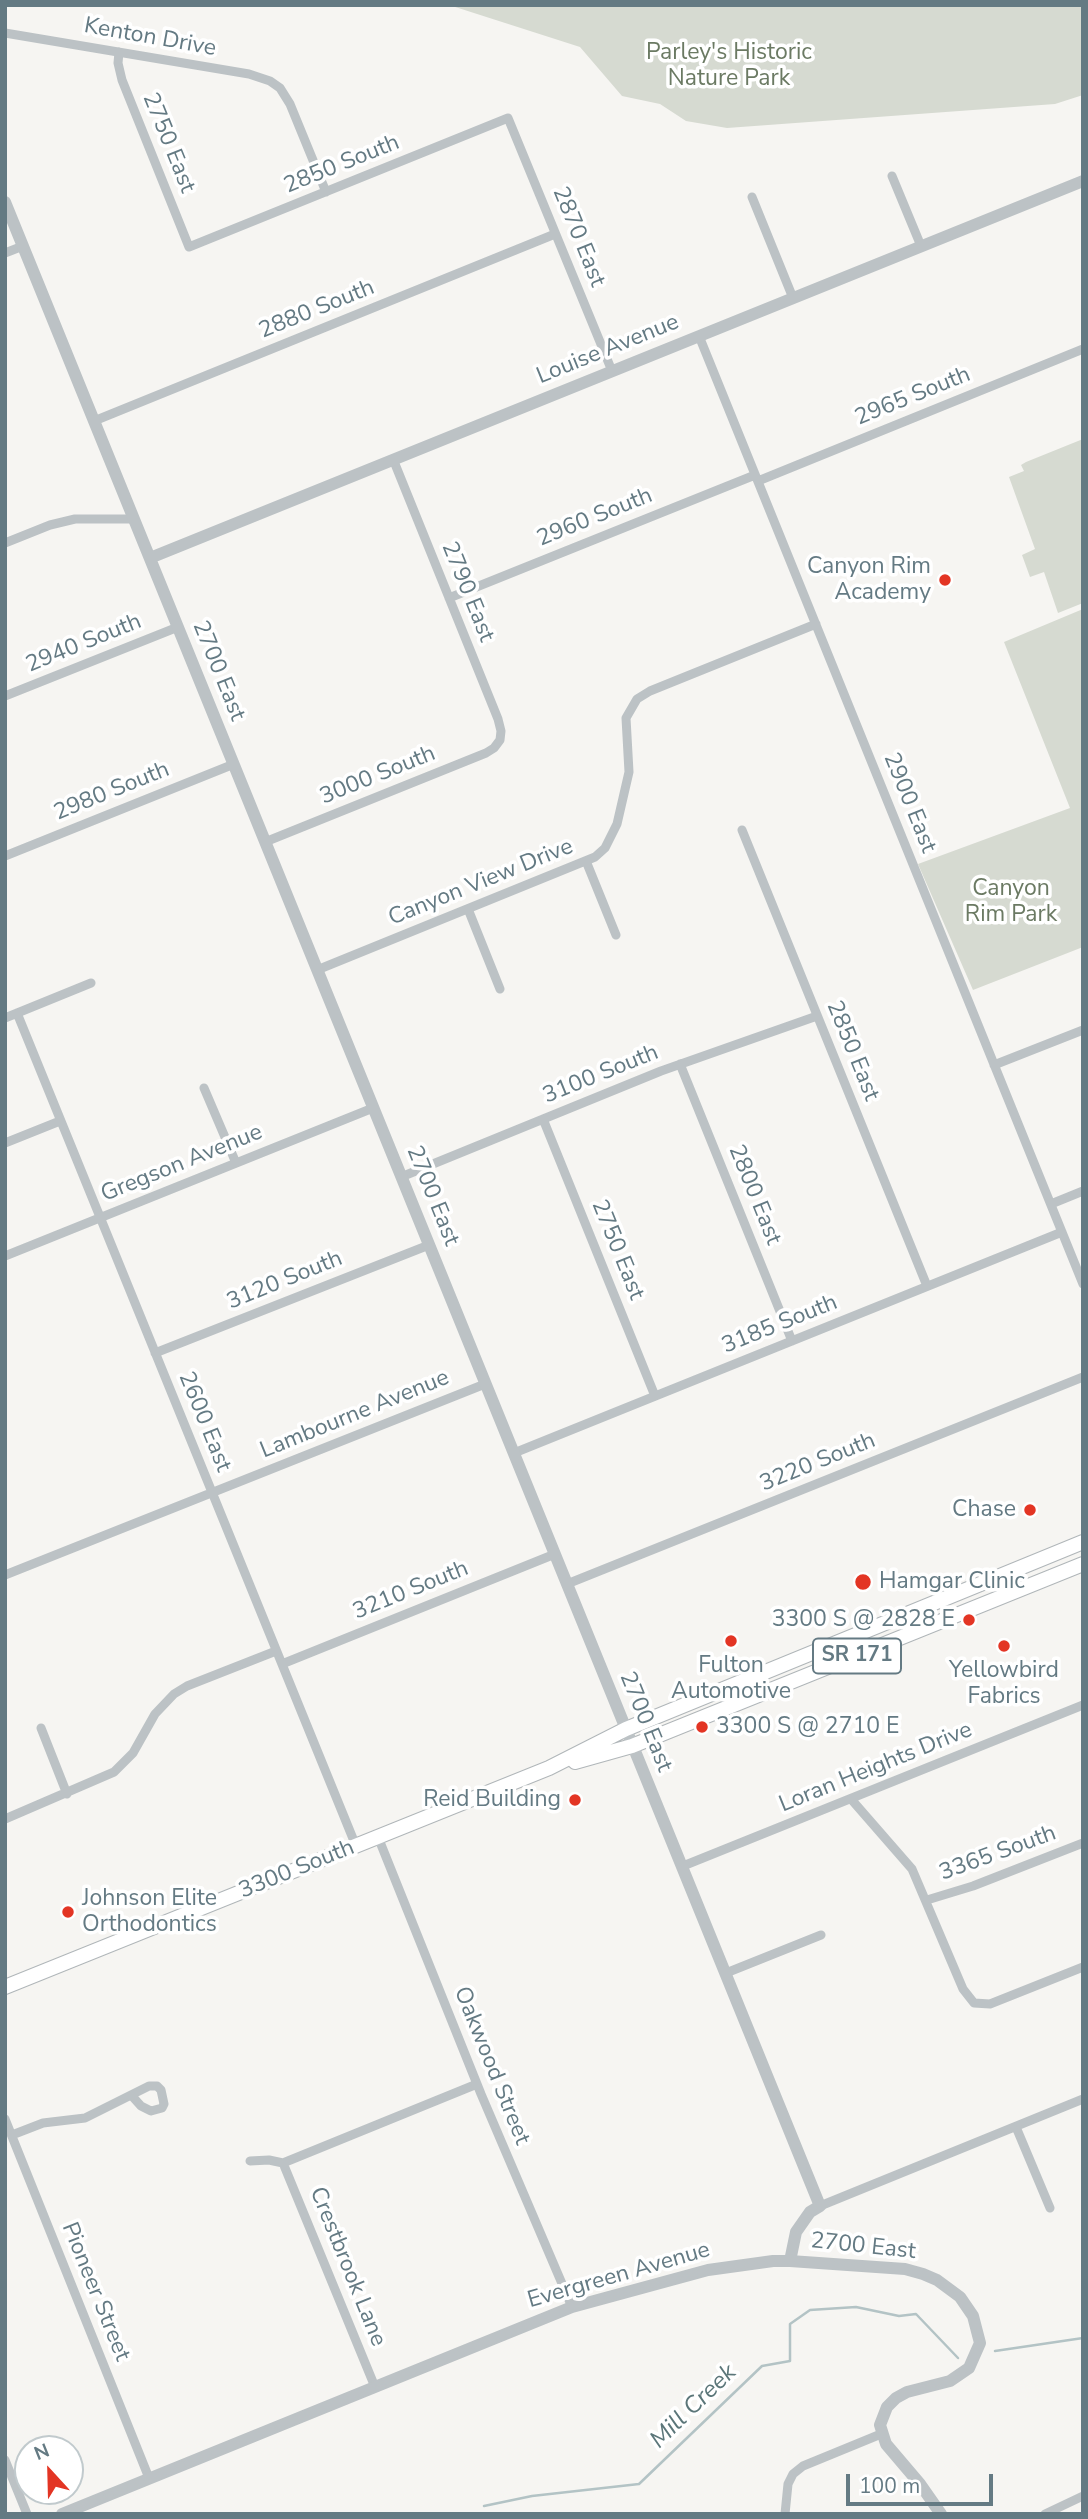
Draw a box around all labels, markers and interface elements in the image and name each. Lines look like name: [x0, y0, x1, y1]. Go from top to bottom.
street label: Kenton Drive: [82, 13, 218, 63]
park label: Parley's Historic Nature Park: [646, 39, 812, 93]
street label: 2750 East: [135, 89, 201, 197]
street label: 2850 South: [280, 129, 404, 201]
street label: 2870 East: [545, 183, 611, 291]
street label: 2880 South: [255, 274, 379, 346]
street label: Louise Avenue: [533, 309, 683, 391]
street label: 2965 South: [851, 361, 975, 433]
street label: 2960 South: [533, 482, 657, 554]
street label: 2790 East: [434, 538, 500, 646]
place label: Canyon Rim Academy: [807, 553, 931, 607]
marker: Canyon Rim Academy: [937, 572, 953, 588]
street label: 2940 South: [22, 608, 146, 680]
street label: 2700 East: [185, 617, 251, 725]
street label: 3000 South: [316, 740, 440, 812]
street label: 2900 East: [876, 749, 942, 857]
street label: 2980 South: [50, 756, 174, 828]
street label: Canyon View Drive: [385, 833, 577, 933]
park label: Canyon Rim Park: [965, 875, 1057, 929]
street label: 2850 East: [819, 997, 885, 1105]
street label: 3100 South: [539, 1039, 663, 1111]
street label: Gregson Avenue: [97, 1119, 267, 1209]
street label: 2800 East: [721, 1141, 787, 1249]
street label: 2700 East: [399, 1142, 465, 1250]
street label: 2750 East: [584, 1196, 650, 1304]
street label: 3120 South: [223, 1245, 347, 1317]
street label: 3185 South: [718, 1289, 842, 1361]
street label: Lambourne Avenue: [257, 1365, 453, 1465]
street label: 2600 East: [171, 1368, 237, 1476]
street label: 3220 South: [756, 1427, 880, 1499]
place label: Chase: [952, 1496, 1016, 1524]
marker: Chase: [1022, 1502, 1038, 1518]
street label: 3210 South: [349, 1555, 473, 1627]
place label: Hamgar Clinic: [879, 1568, 1025, 1596]
marker: Hamgar Clinic: [853, 1572, 873, 1592]
place label: 3300 S @ 2828 E: [772, 1606, 955, 1634]
marker: 3300 S @ 2828 E: [961, 1612, 977, 1628]
marker: Fulton Automotive: [723, 1633, 739, 1649]
road number: SR 171: [813, 1638, 901, 1674]
marker: Yellowbird Fabrics: [996, 1638, 1012, 1654]
place label: Fulton Automotive: [671, 1652, 791, 1706]
place label: Yellowbird Fabrics: [949, 1657, 1059, 1711]
street label: 2700 East: [612, 1668, 678, 1776]
place label: 3300 S @ 2710 E: [716, 1713, 899, 1741]
street label: Loran Heights Drive: [775, 1717, 977, 1819]
marker: 3300 S @ 2710 E: [694, 1719, 710, 1735]
place label: Reid Building: [423, 1786, 561, 1814]
marker: Reid Building: [567, 1792, 583, 1808]
street label: 3365 South: [936, 1820, 1060, 1888]
street label: 3300 South: [235, 1834, 359, 1906]
place label: Johnson Elite Orthodontics: [82, 1885, 217, 1939]
marker: Johnson Elite Orthodontics: [60, 1904, 76, 1920]
street label: Oakwood Street: [447, 1983, 535, 2149]
street label: Crestbrook Lane: [303, 2183, 391, 2351]
street label: Pioneer Street: [55, 2219, 135, 2365]
street label: 2700 East: [809, 2228, 917, 2266]
street label: Evergreen Avenue: [525, 2237, 713, 2315]
water label: Mill Creek: [645, 2359, 743, 2455]
north arrow: [14, 2435, 84, 2505]
text: N: [30, 2438, 53, 2467]
scale bar: [850, 2460, 997, 2504]
text: 100 m: [859, 2472, 920, 2500]

